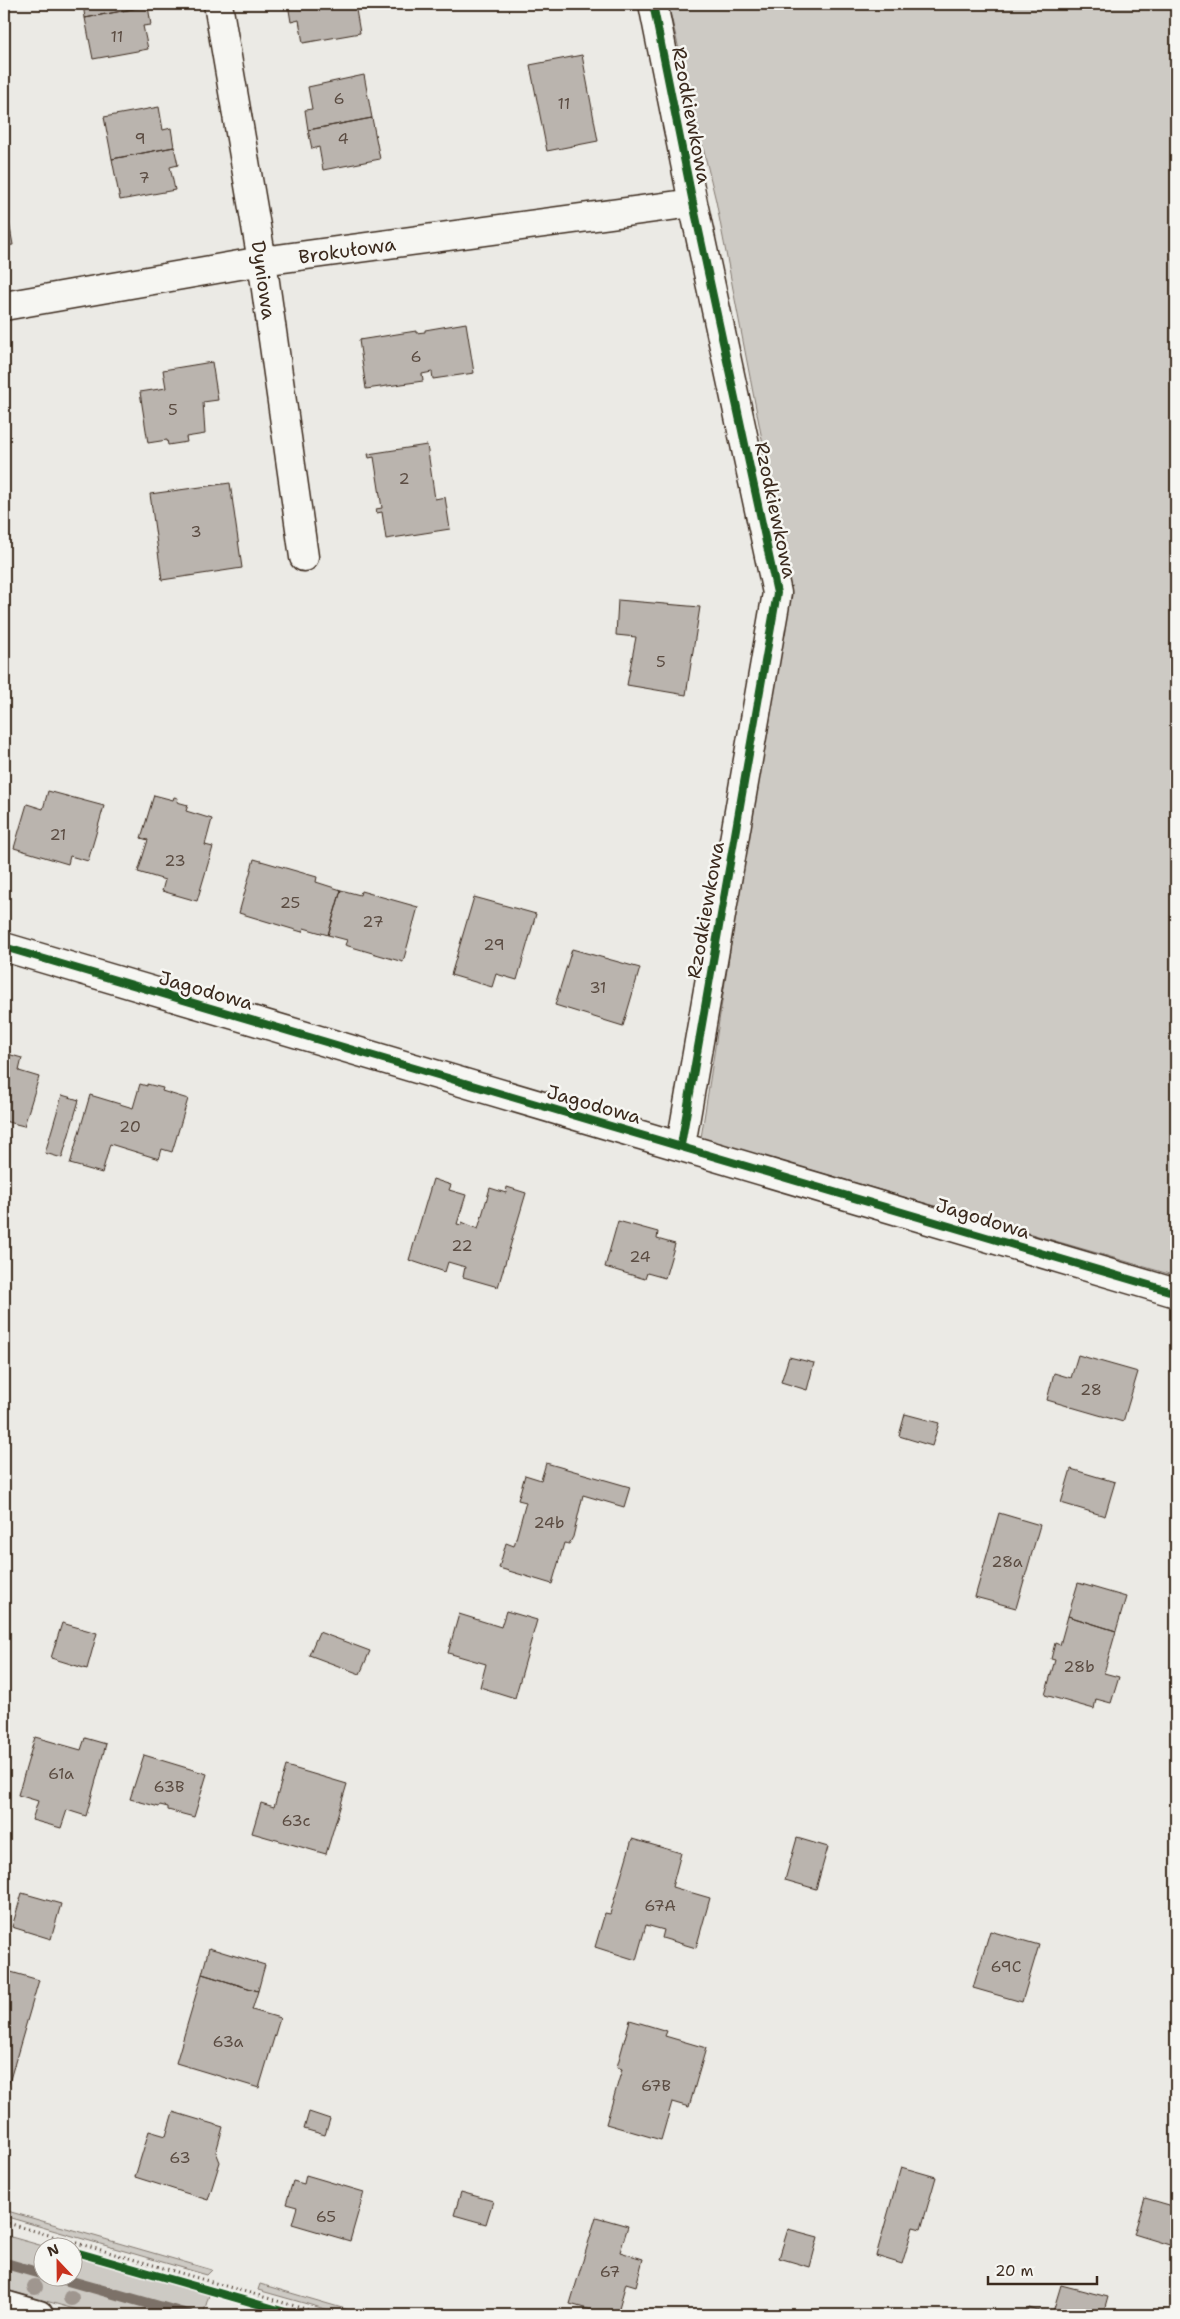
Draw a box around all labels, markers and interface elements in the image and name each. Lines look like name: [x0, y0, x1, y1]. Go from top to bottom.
house number: 11: [111, 26, 123, 47]
street label: Rzodkiewkowa: [666, 45, 717, 186]
house number: 6: [333, 88, 345, 109]
house number: 11: [558, 93, 570, 114]
house number: 9: [134, 128, 146, 149]
house number: 4: [337, 128, 349, 149]
house number: 7: [138, 167, 150, 188]
street label: Brokułowa: [297, 231, 397, 270]
street label: Dyniowa: [246, 239, 281, 321]
house number: 6: [410, 346, 422, 367]
house number: 5: [168, 399, 178, 420]
street label: Rzodkiewkowa: [749, 440, 802, 581]
house number: 2: [398, 468, 410, 489]
house number: 3: [190, 521, 202, 542]
house number: 5: [656, 651, 666, 672]
house number: 21: [49, 824, 67, 845]
street label: Rzodkiewkowa: [681, 839, 730, 981]
house number: 23: [164, 850, 186, 871]
house number: 25: [280, 892, 300, 913]
house number: 27: [362, 911, 384, 932]
house number: 29: [483, 934, 505, 955]
street label: Jagodowa: [156, 965, 256, 1016]
house number: 31: [589, 977, 607, 998]
street label: Jagodowa: [544, 1079, 644, 1130]
house number: 20: [119, 1116, 141, 1137]
street label: Jagodowa: [933, 1192, 1033, 1245]
house number: 22: [451, 1235, 473, 1256]
house number: 24: [629, 1246, 651, 1267]
house number: 28: [1080, 1379, 1102, 1400]
house number: 24b: [534, 1512, 564, 1533]
house number: 28a: [991, 1551, 1023, 1572]
house number: 28b: [1063, 1656, 1095, 1677]
house number: 61a: [48, 1763, 74, 1784]
house number: 63B: [154, 1776, 184, 1797]
house number: 63c: [281, 1810, 311, 1831]
house number: 67A: [644, 1895, 676, 1916]
house number: 69C: [991, 1956, 1022, 1977]
house number: 63a: [213, 2031, 244, 2052]
house number: 67B: [641, 2075, 671, 2096]
house number: 63: [169, 2147, 191, 2168]
house number: 65: [316, 2206, 336, 2227]
north arrow: [32, 2236, 82, 2286]
text: N: [45, 2240, 62, 2260]
scale bar: [988, 2254, 1096, 2286]
house number: 67: [600, 2261, 620, 2282]
text: 20 m: [995, 2261, 1034, 2281]

